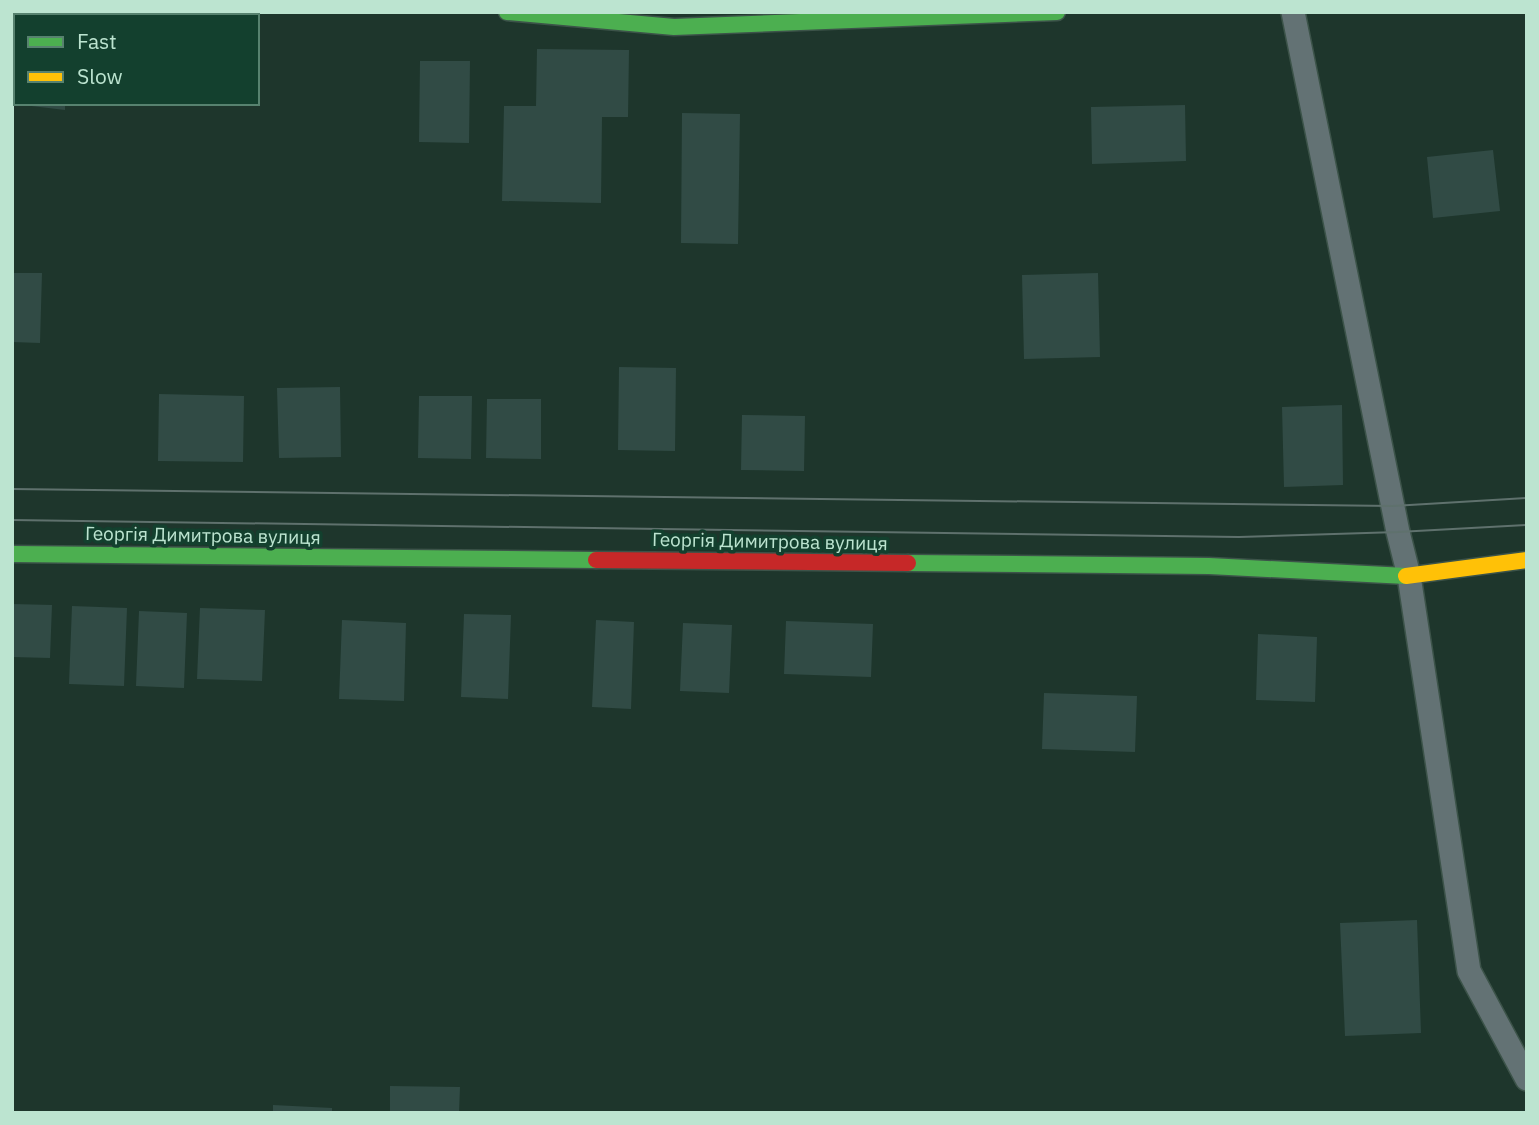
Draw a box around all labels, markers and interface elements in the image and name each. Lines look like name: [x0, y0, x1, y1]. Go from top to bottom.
legend: [14, 14, 259, 105]
text: Fast: [77, 27, 117, 55]
text: Slow: [77, 62, 123, 90]
street label: Георгія Димитрова вулиця: [85, 521, 321, 549]
street label: Георгія Димитрова вулиця: [652, 527, 888, 555]

